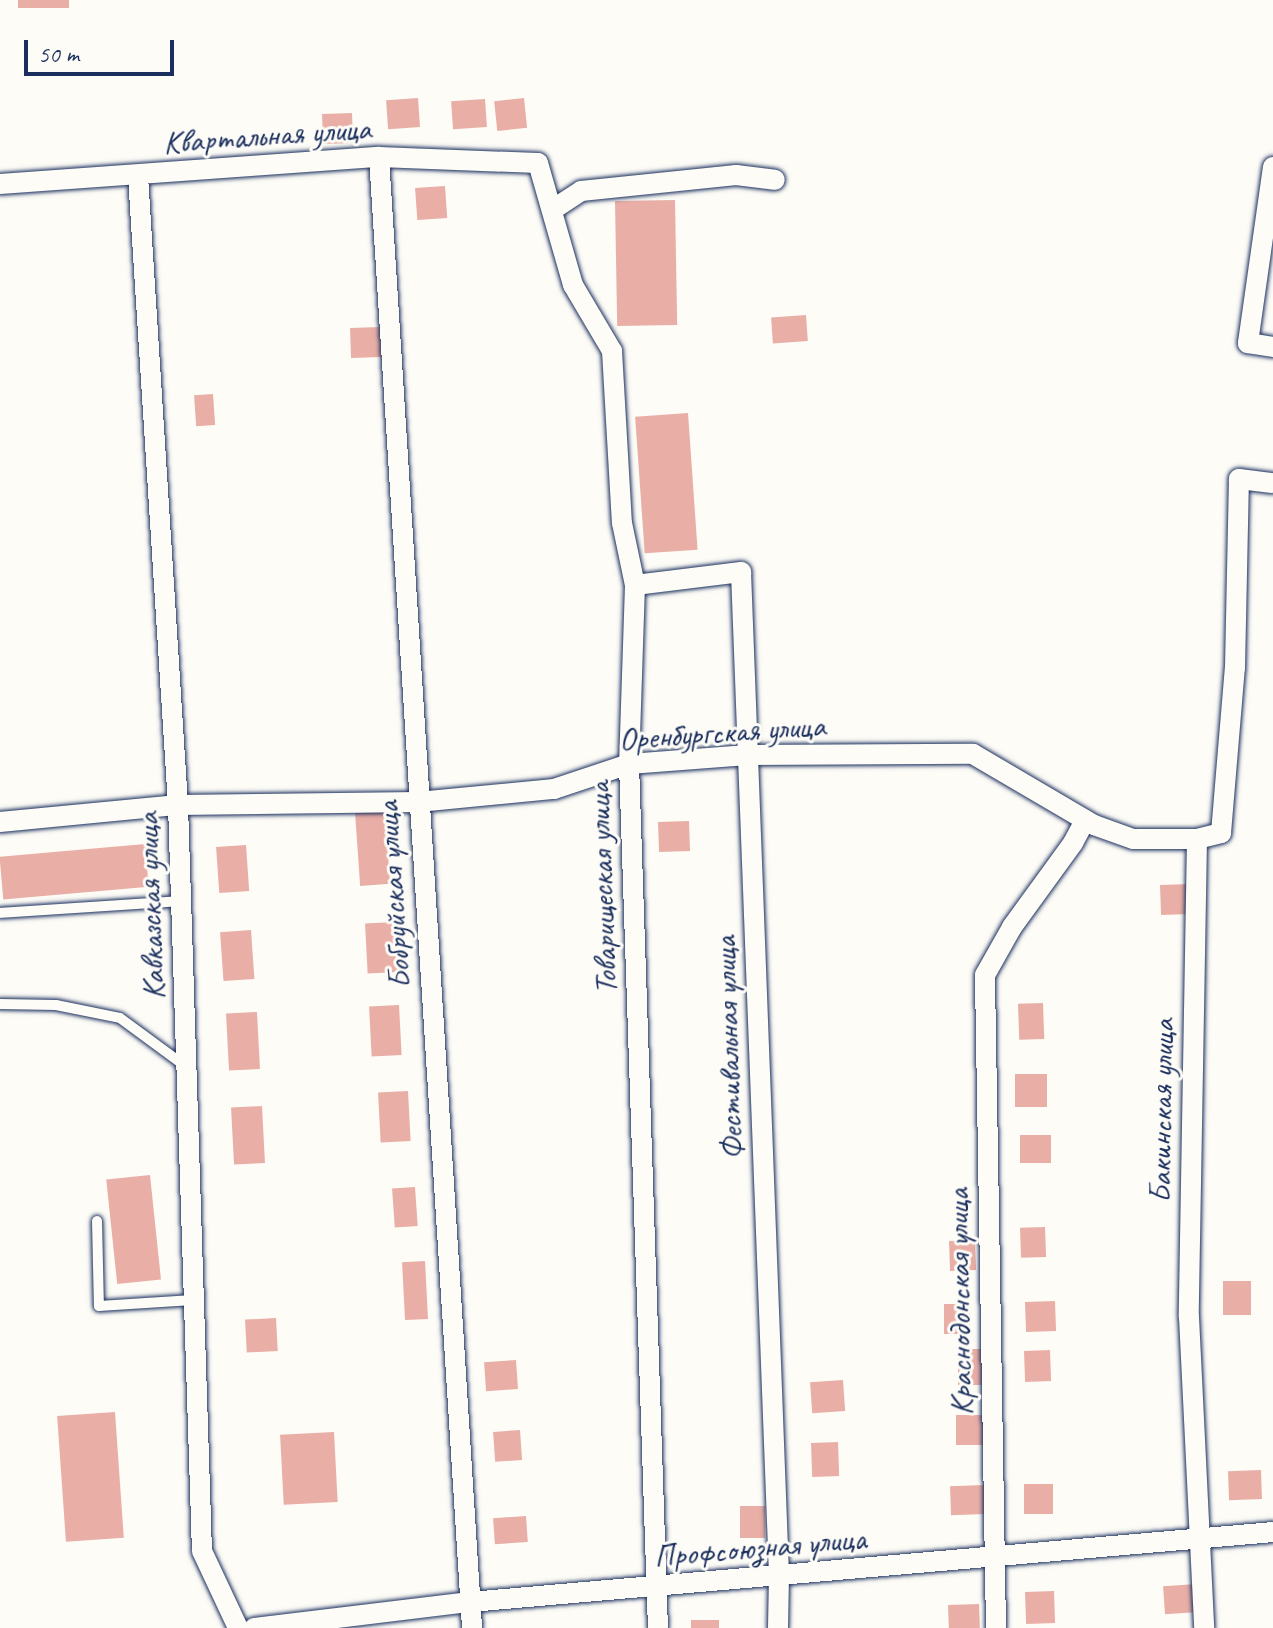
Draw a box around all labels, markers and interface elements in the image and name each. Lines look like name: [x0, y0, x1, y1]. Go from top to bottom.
scale bar: [28, 24, 178, 74]
text: 50 m: [38, 39, 79, 69]
street label: Квартальная улица: [161, 110, 373, 162]
street label: Оренбургская улица: [616, 707, 828, 759]
street label: Товарищеская улица: [580, 781, 626, 995]
street label: Бобруйская улица: [368, 799, 420, 991]
street label: Кавказская улица: [129, 811, 173, 1001]
street label: Фестивальная улица: [706, 935, 752, 1161]
street label: Бакинская улица: [1141, 1017, 1183, 1205]
street label: Краснодонская улица: [939, 1186, 981, 1418]
street label: Профсоюзная улица: [651, 1520, 869, 1576]

